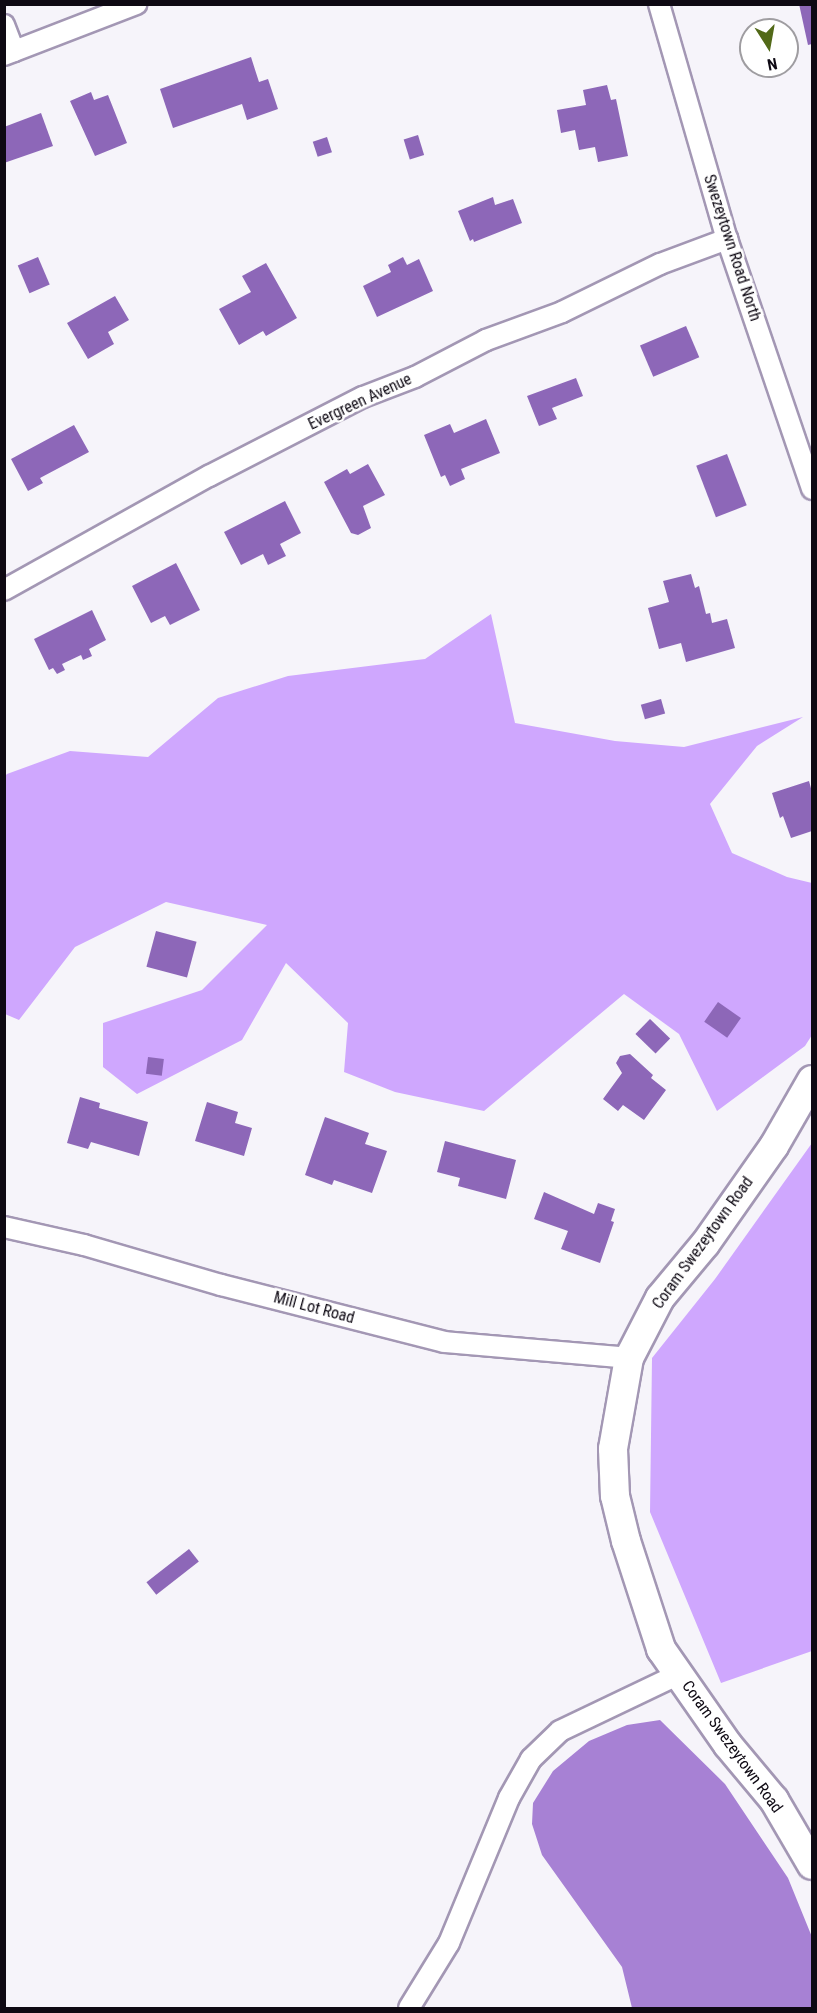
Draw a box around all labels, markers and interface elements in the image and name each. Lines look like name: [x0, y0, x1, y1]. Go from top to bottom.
north arrow: [739, 18, 799, 78]
text: N: [766, 54, 779, 74]
street label: Swezeytown Road North: [699, 172, 765, 324]
street label: Evergreen Avenue: [305, 370, 415, 434]
street label: Coram Swezeytown Road: [649, 1173, 757, 1313]
street label: Mill Lot Road: [271, 1288, 357, 1328]
street label: Coram Swezeytown Road: [678, 1677, 786, 1817]

